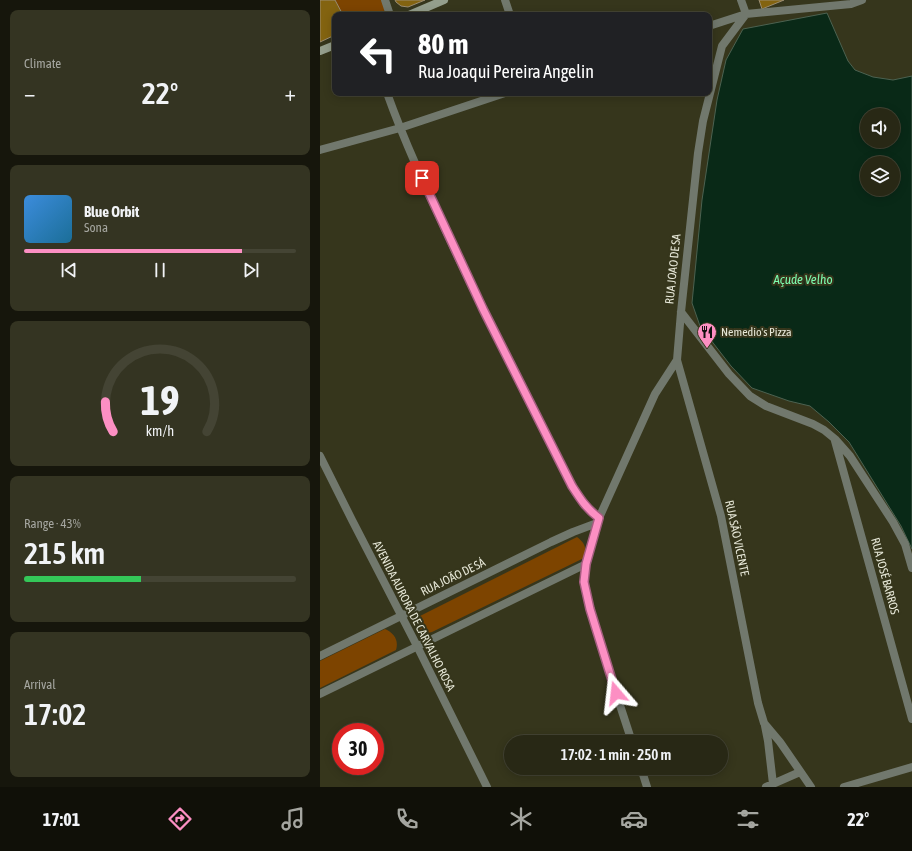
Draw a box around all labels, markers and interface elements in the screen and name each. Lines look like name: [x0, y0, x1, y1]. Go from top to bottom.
icon: left: [352, 28, 404, 80]
text: 80 m: [418, 28, 468, 60]
text: Climate: [24, 56, 61, 71]
text: Rua Joaqui Pereira Angelin: [418, 61, 594, 82]
text: 22°: [142, 76, 178, 110]
text: −: [24, 80, 35, 106]
text: +: [285, 80, 296, 106]
map controls: [860, 108, 900, 196]
button: sound: [860, 108, 900, 148]
button: layers: [860, 156, 900, 196]
pin: [405, 161, 439, 195]
icon: arrive: [411, 167, 433, 189]
text: Blue Orbit: [84, 203, 139, 220]
text: Sona: [84, 220, 108, 235]
street label: RUA JOAO DE SA: [662, 233, 684, 305]
icon: previous: [58, 259, 80, 281]
icon: pause: [149, 259, 171, 281]
icon: next: [240, 259, 262, 281]
water label: Açude Velho: [772, 272, 833, 287]
restaurant icon: Nemedio's Pizza: [696, 321, 718, 349]
place label: Nemedio's Pizza: [721, 325, 792, 339]
text: 19: [140, 375, 180, 423]
text: km/h: [146, 422, 174, 438]
street label: RUA SÃO VICENTE: [722, 499, 752, 577]
text: Range · 43%: [24, 516, 81, 531]
text: 215 km: [24, 536, 105, 570]
street label: RUA JOSÉ BARROS: [868, 536, 902, 616]
street label: AVENIDA AURORA DE CARVALHO ROSA: [370, 539, 458, 694]
street label: RUA JOÃO DE SÁ: [418, 555, 488, 599]
position arrow: [595, 672, 637, 714]
text: Arrival: [24, 677, 56, 692]
text: 17:02: [24, 697, 86, 731]
speed limit sign: 30: [332, 723, 384, 775]
text: 17:02 · 1 min · 250 m: [561, 746, 671, 763]
icon: directions: [166, 805, 194, 833]
icon: music: [279, 805, 307, 833]
icon: phone: [393, 805, 421, 833]
icon: climate: [507, 805, 535, 833]
icon: car: [620, 805, 648, 833]
icon: filters: [734, 805, 762, 833]
text: 17:01: [43, 809, 80, 830]
text: 22°: [847, 809, 869, 830]

